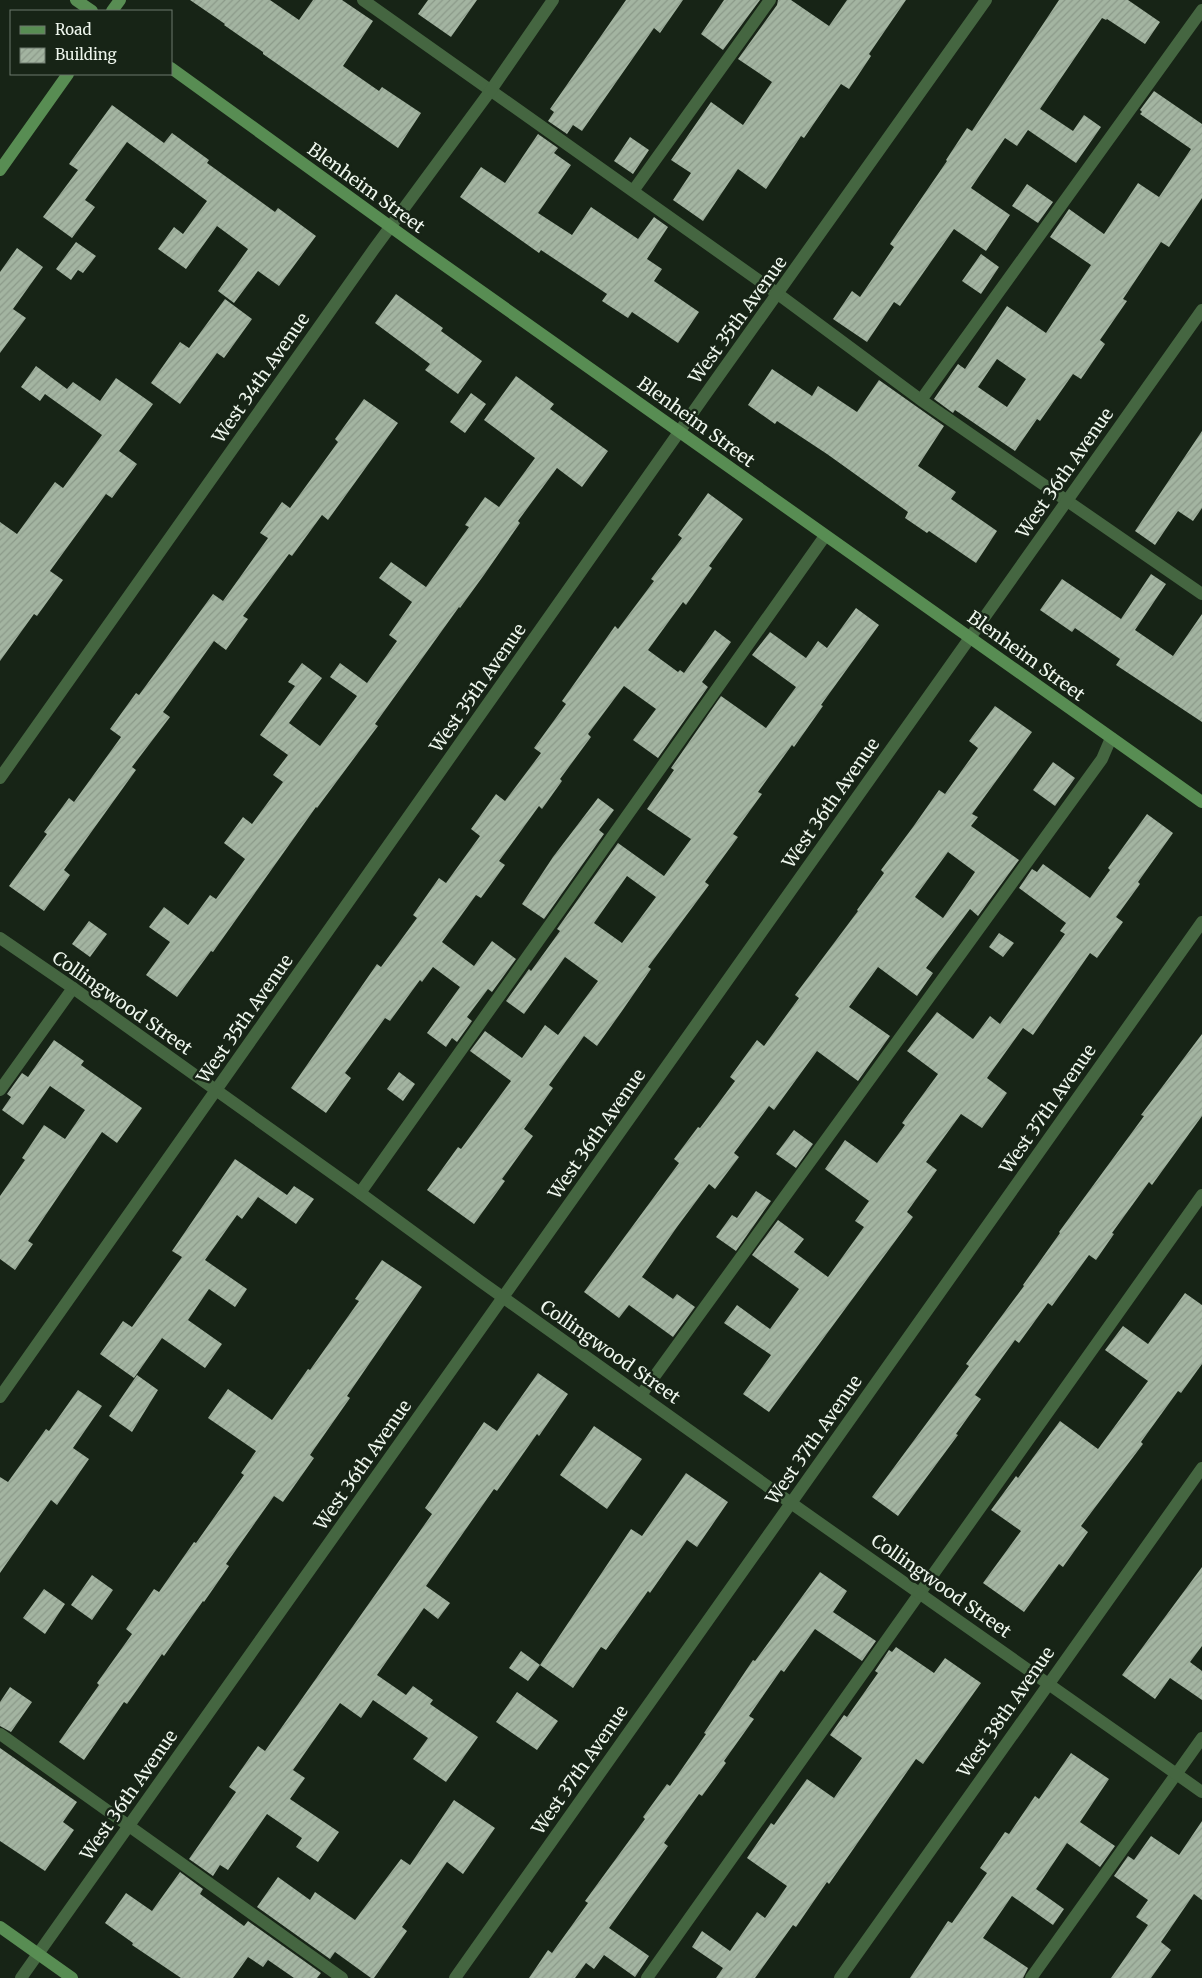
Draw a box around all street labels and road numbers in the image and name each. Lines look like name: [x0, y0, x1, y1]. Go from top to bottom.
street label: Blenheim Street: [303, 137, 429, 238]
street label: West 35th Avenue: [683, 251, 792, 389]
street label: West 34th Avenue: [206, 308, 314, 448]
street label: Blenheim Street: [633, 371, 759, 472]
street label: West 36th Avenue: [1010, 403, 1118, 543]
street label: Blenheim Street: [963, 605, 1089, 706]
street label: West 35th Avenue: [424, 619, 531, 757]
street label: West 36th Avenue: [776, 733, 884, 873]
street label: Collingwood Street: [48, 946, 197, 1060]
street label: West 35th Avenue: [191, 950, 298, 1088]
street label: West 37th Avenue: [994, 1040, 1101, 1179]
street label: West 36th Avenue: [542, 1064, 650, 1204]
street label: Collingwood Street: [536, 1295, 685, 1409]
street label: West 37th Avenue: [760, 1371, 867, 1510]
street label: West 36th Avenue: [308, 1395, 416, 1535]
street label: Collingwood Street: [867, 1529, 1016, 1643]
street label: West 38th Avenue: [951, 1642, 1059, 1782]
street label: West 37th Avenue: [526, 1701, 633, 1840]
street label: West 36th Avenue: [74, 1725, 182, 1865]

